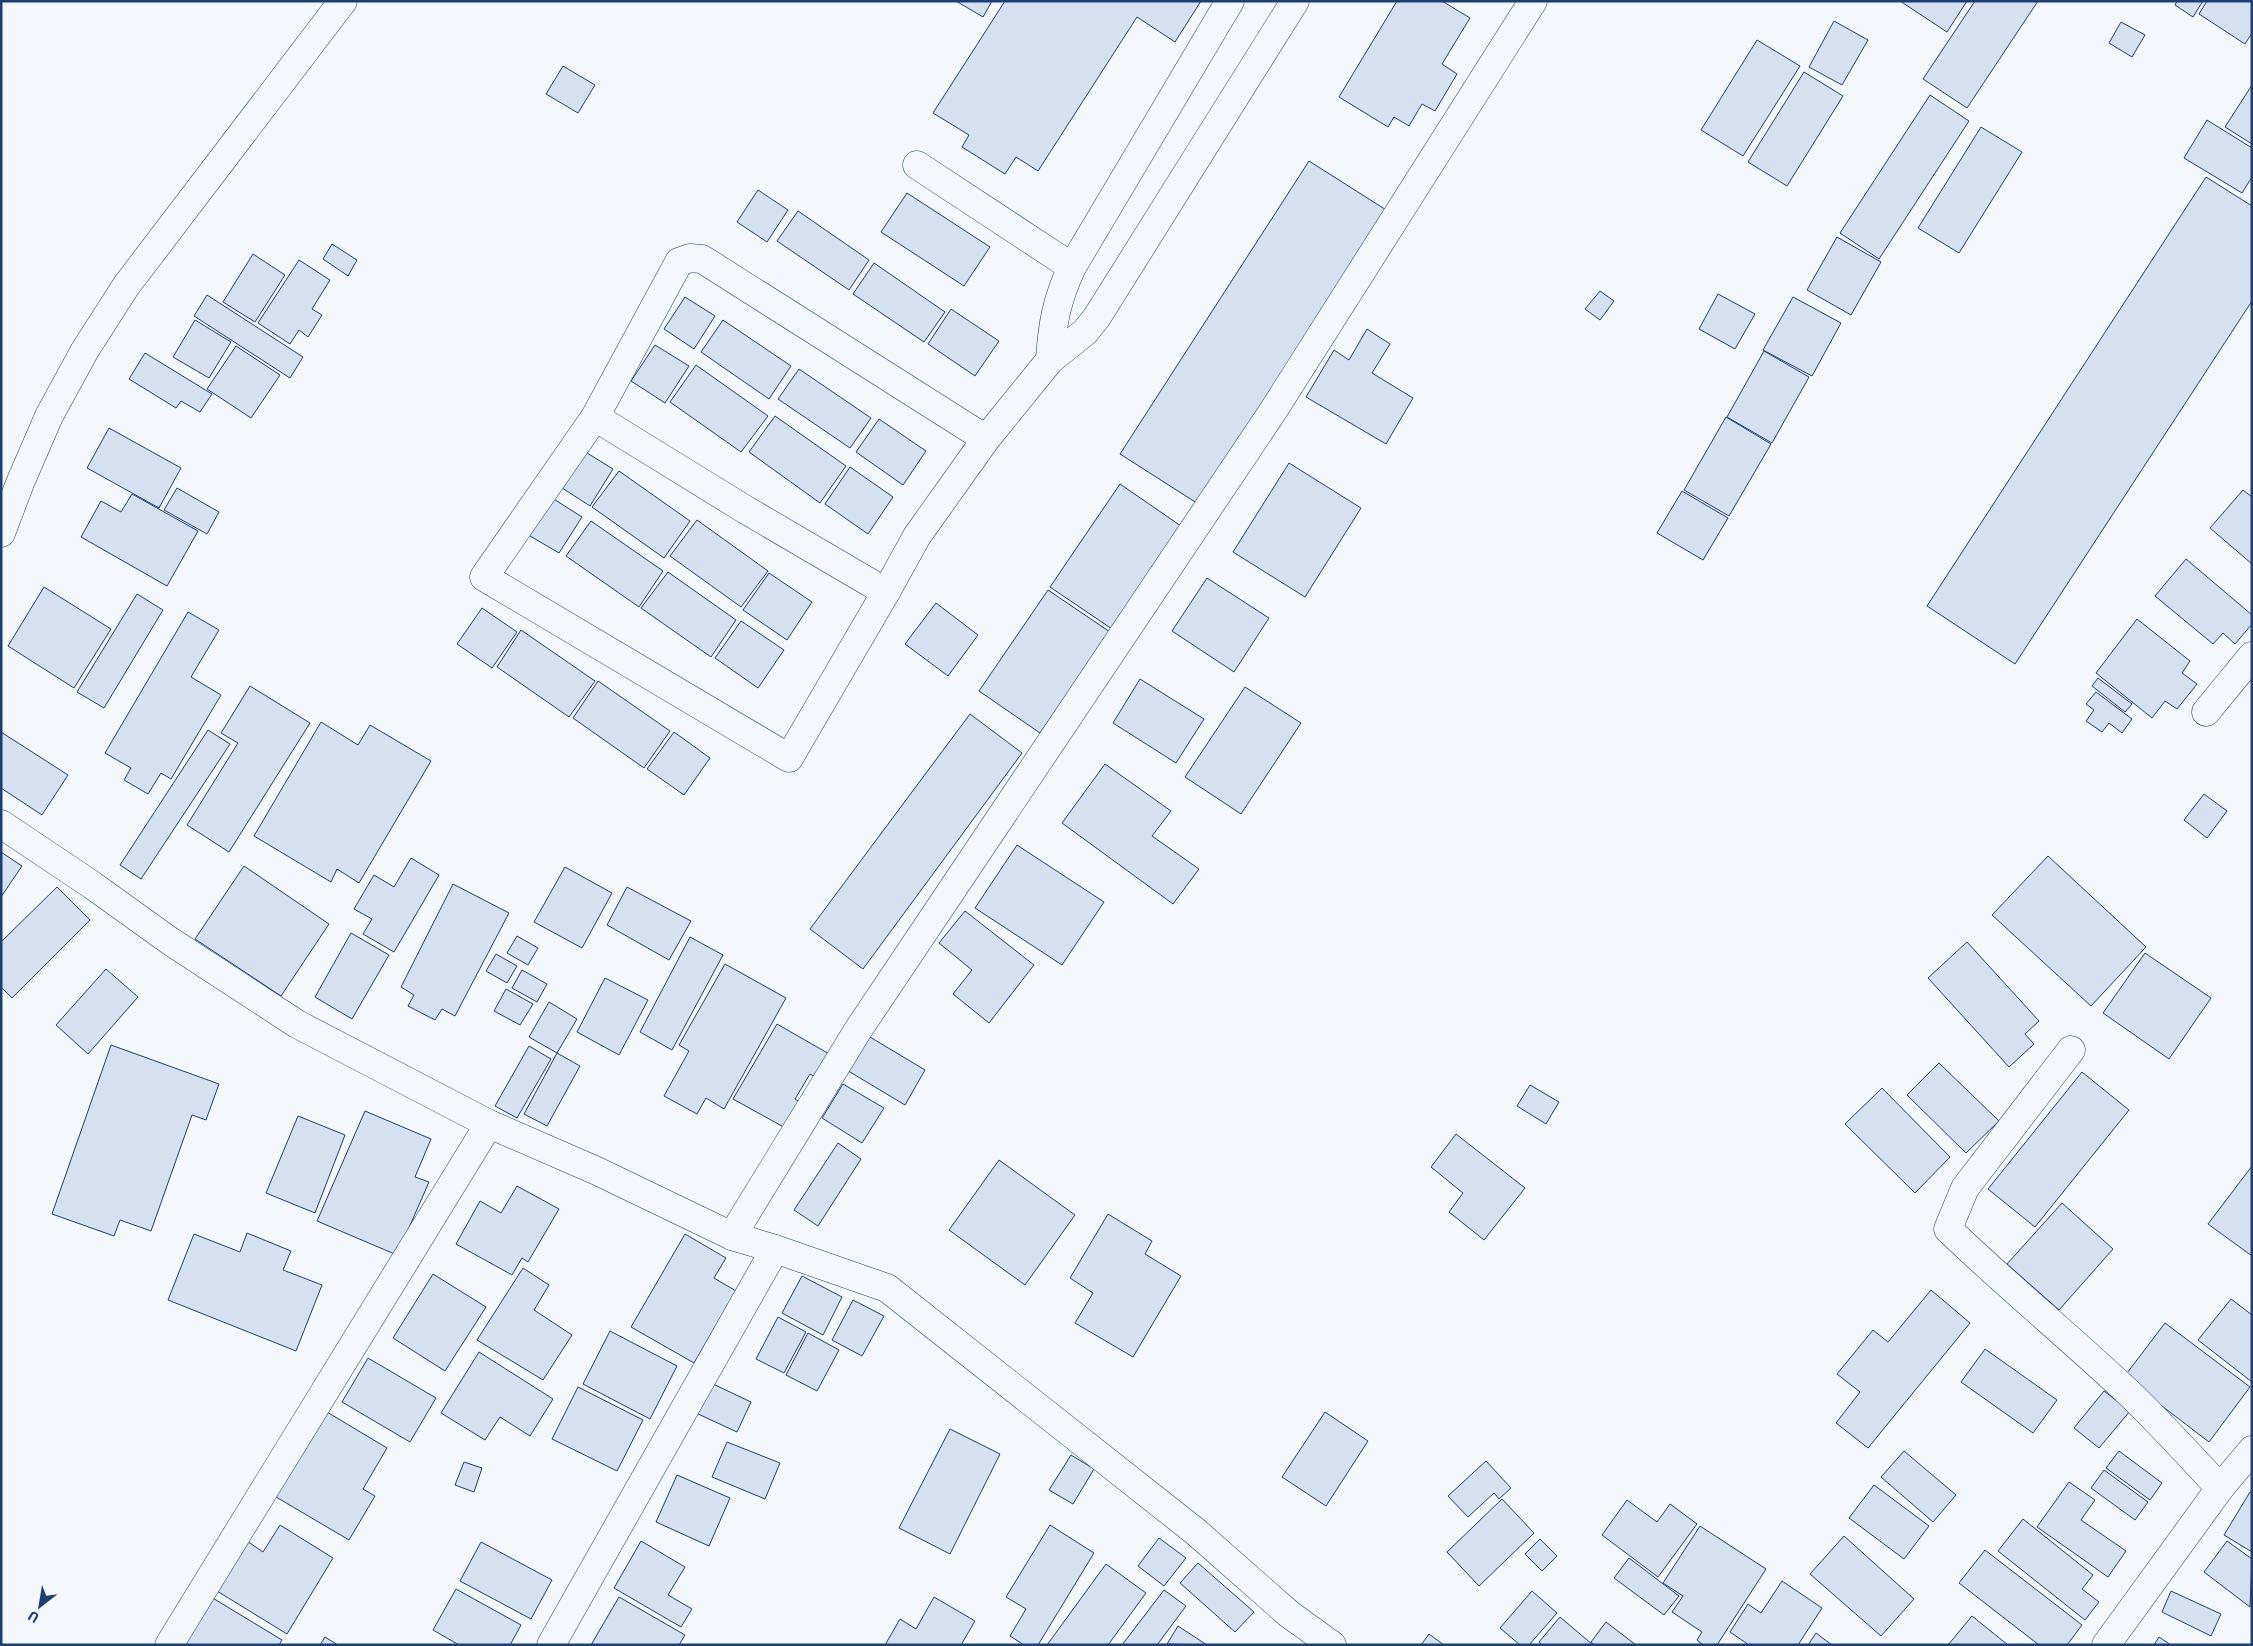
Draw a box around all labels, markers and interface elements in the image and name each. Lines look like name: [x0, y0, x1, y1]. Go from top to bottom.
north arrow: [15, 1581, 65, 1631]
text: U: [25, 1608, 42, 1627]

